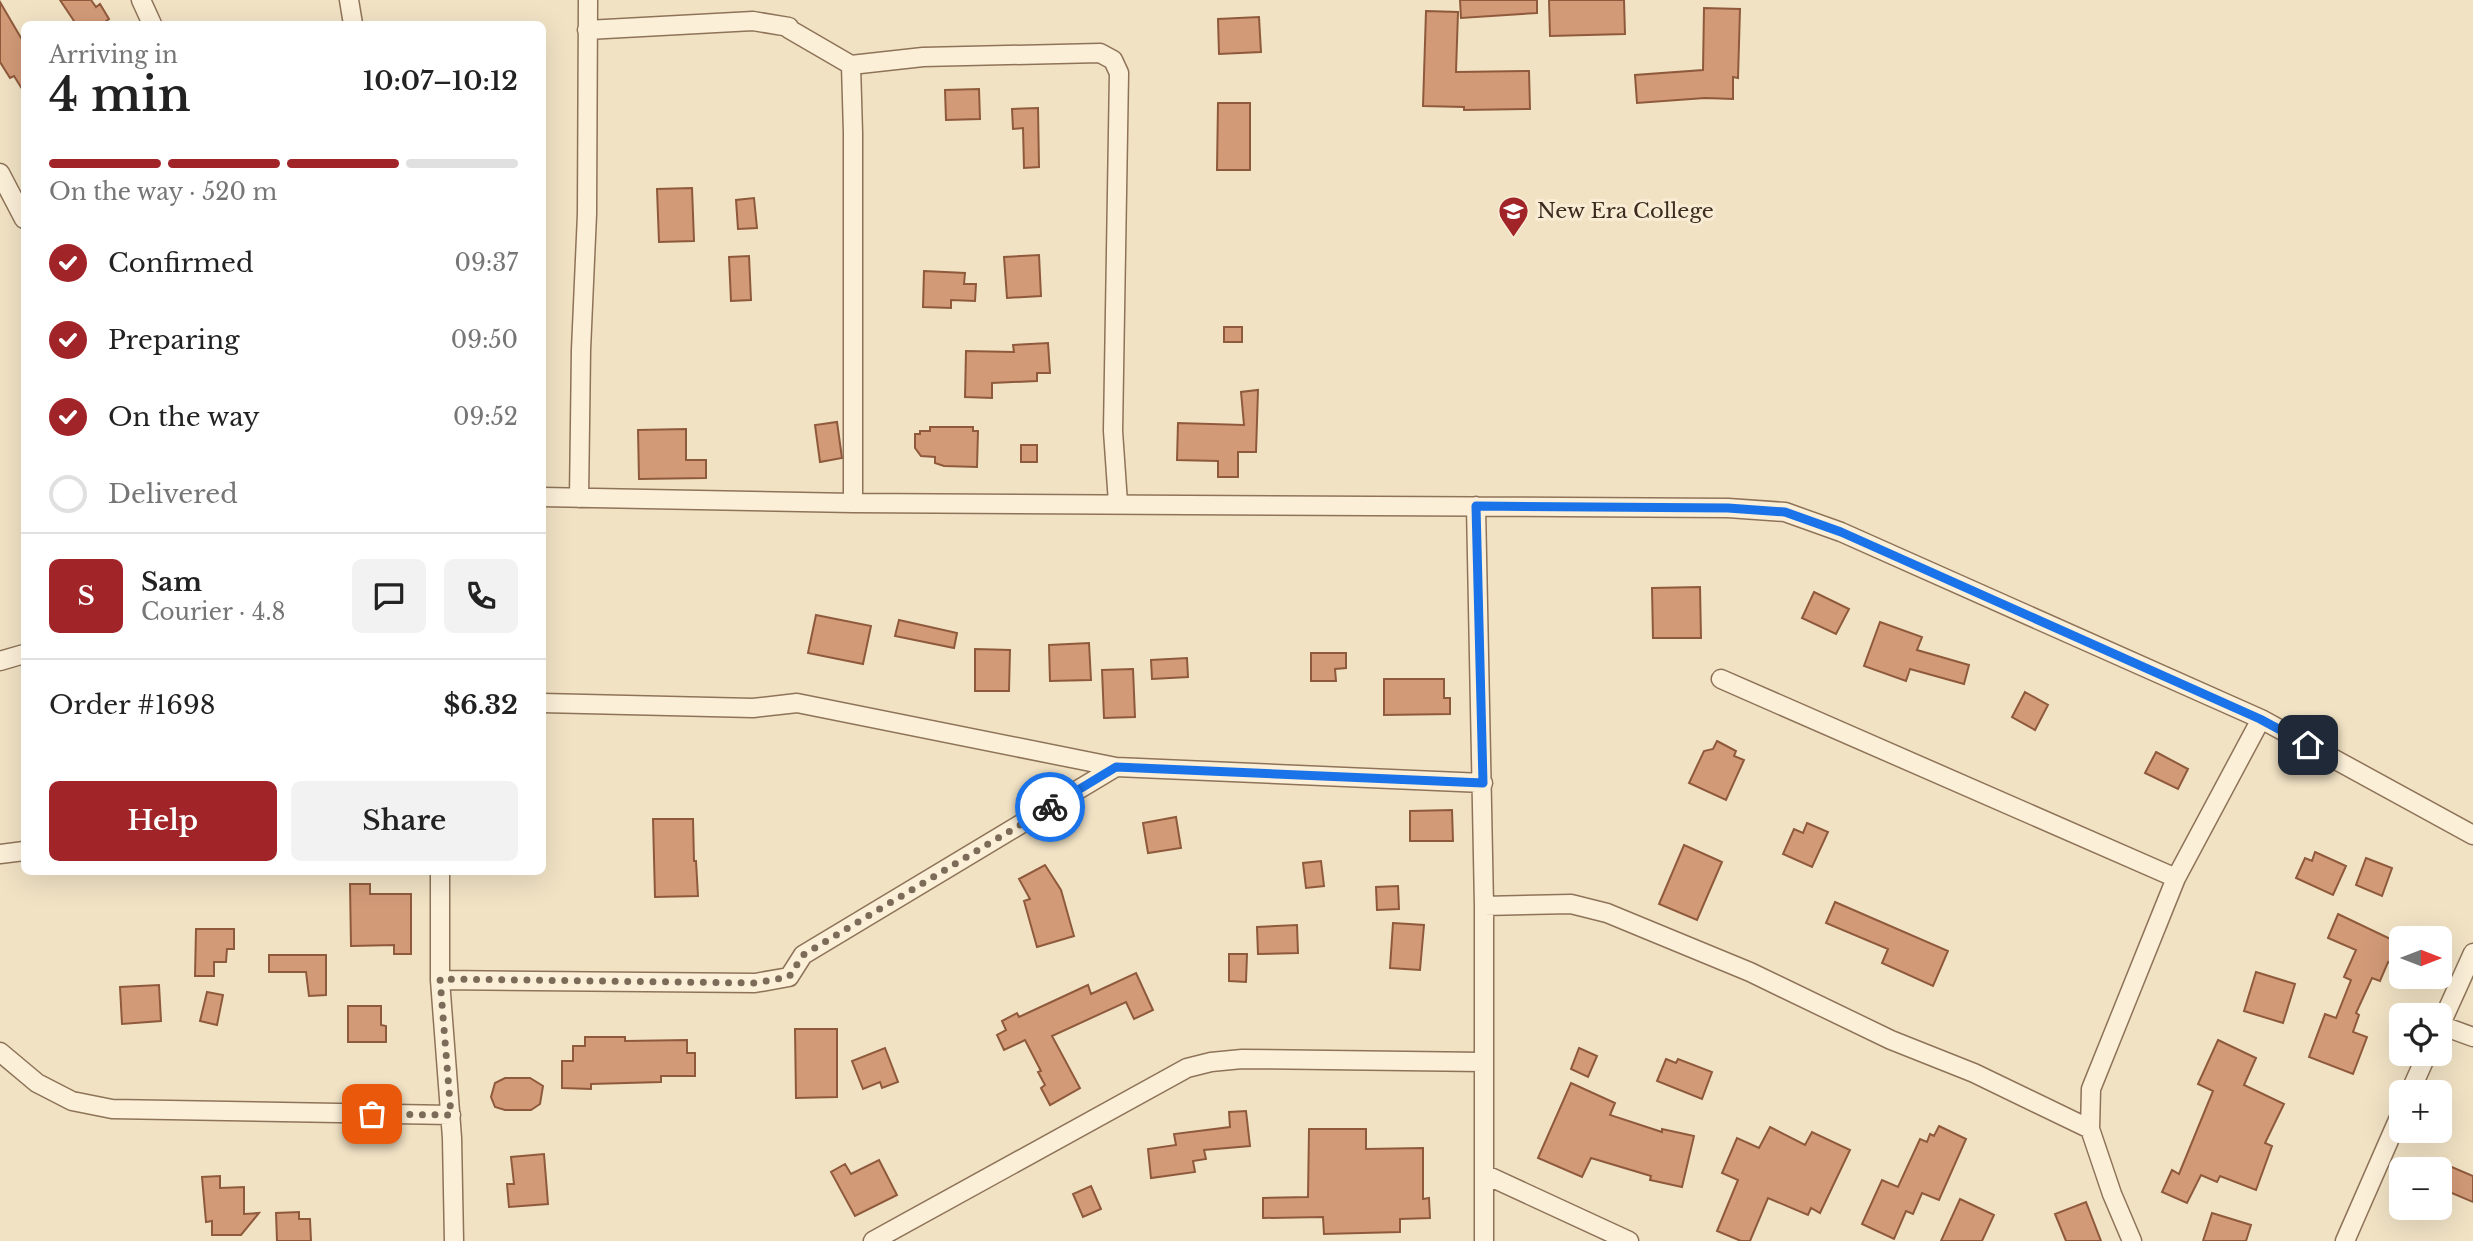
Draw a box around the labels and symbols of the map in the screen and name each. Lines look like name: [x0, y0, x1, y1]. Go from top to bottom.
school or university icon: New Era College: [1497, 194, 1531, 238]
place label: New Era College: [1537, 198, 1714, 224]
pin: [2278, 715, 2338, 775]
courier: [1015, 772, 1085, 842]
north arrow: [2389, 926, 2452, 989]
pin: [342, 1084, 402, 1144]

